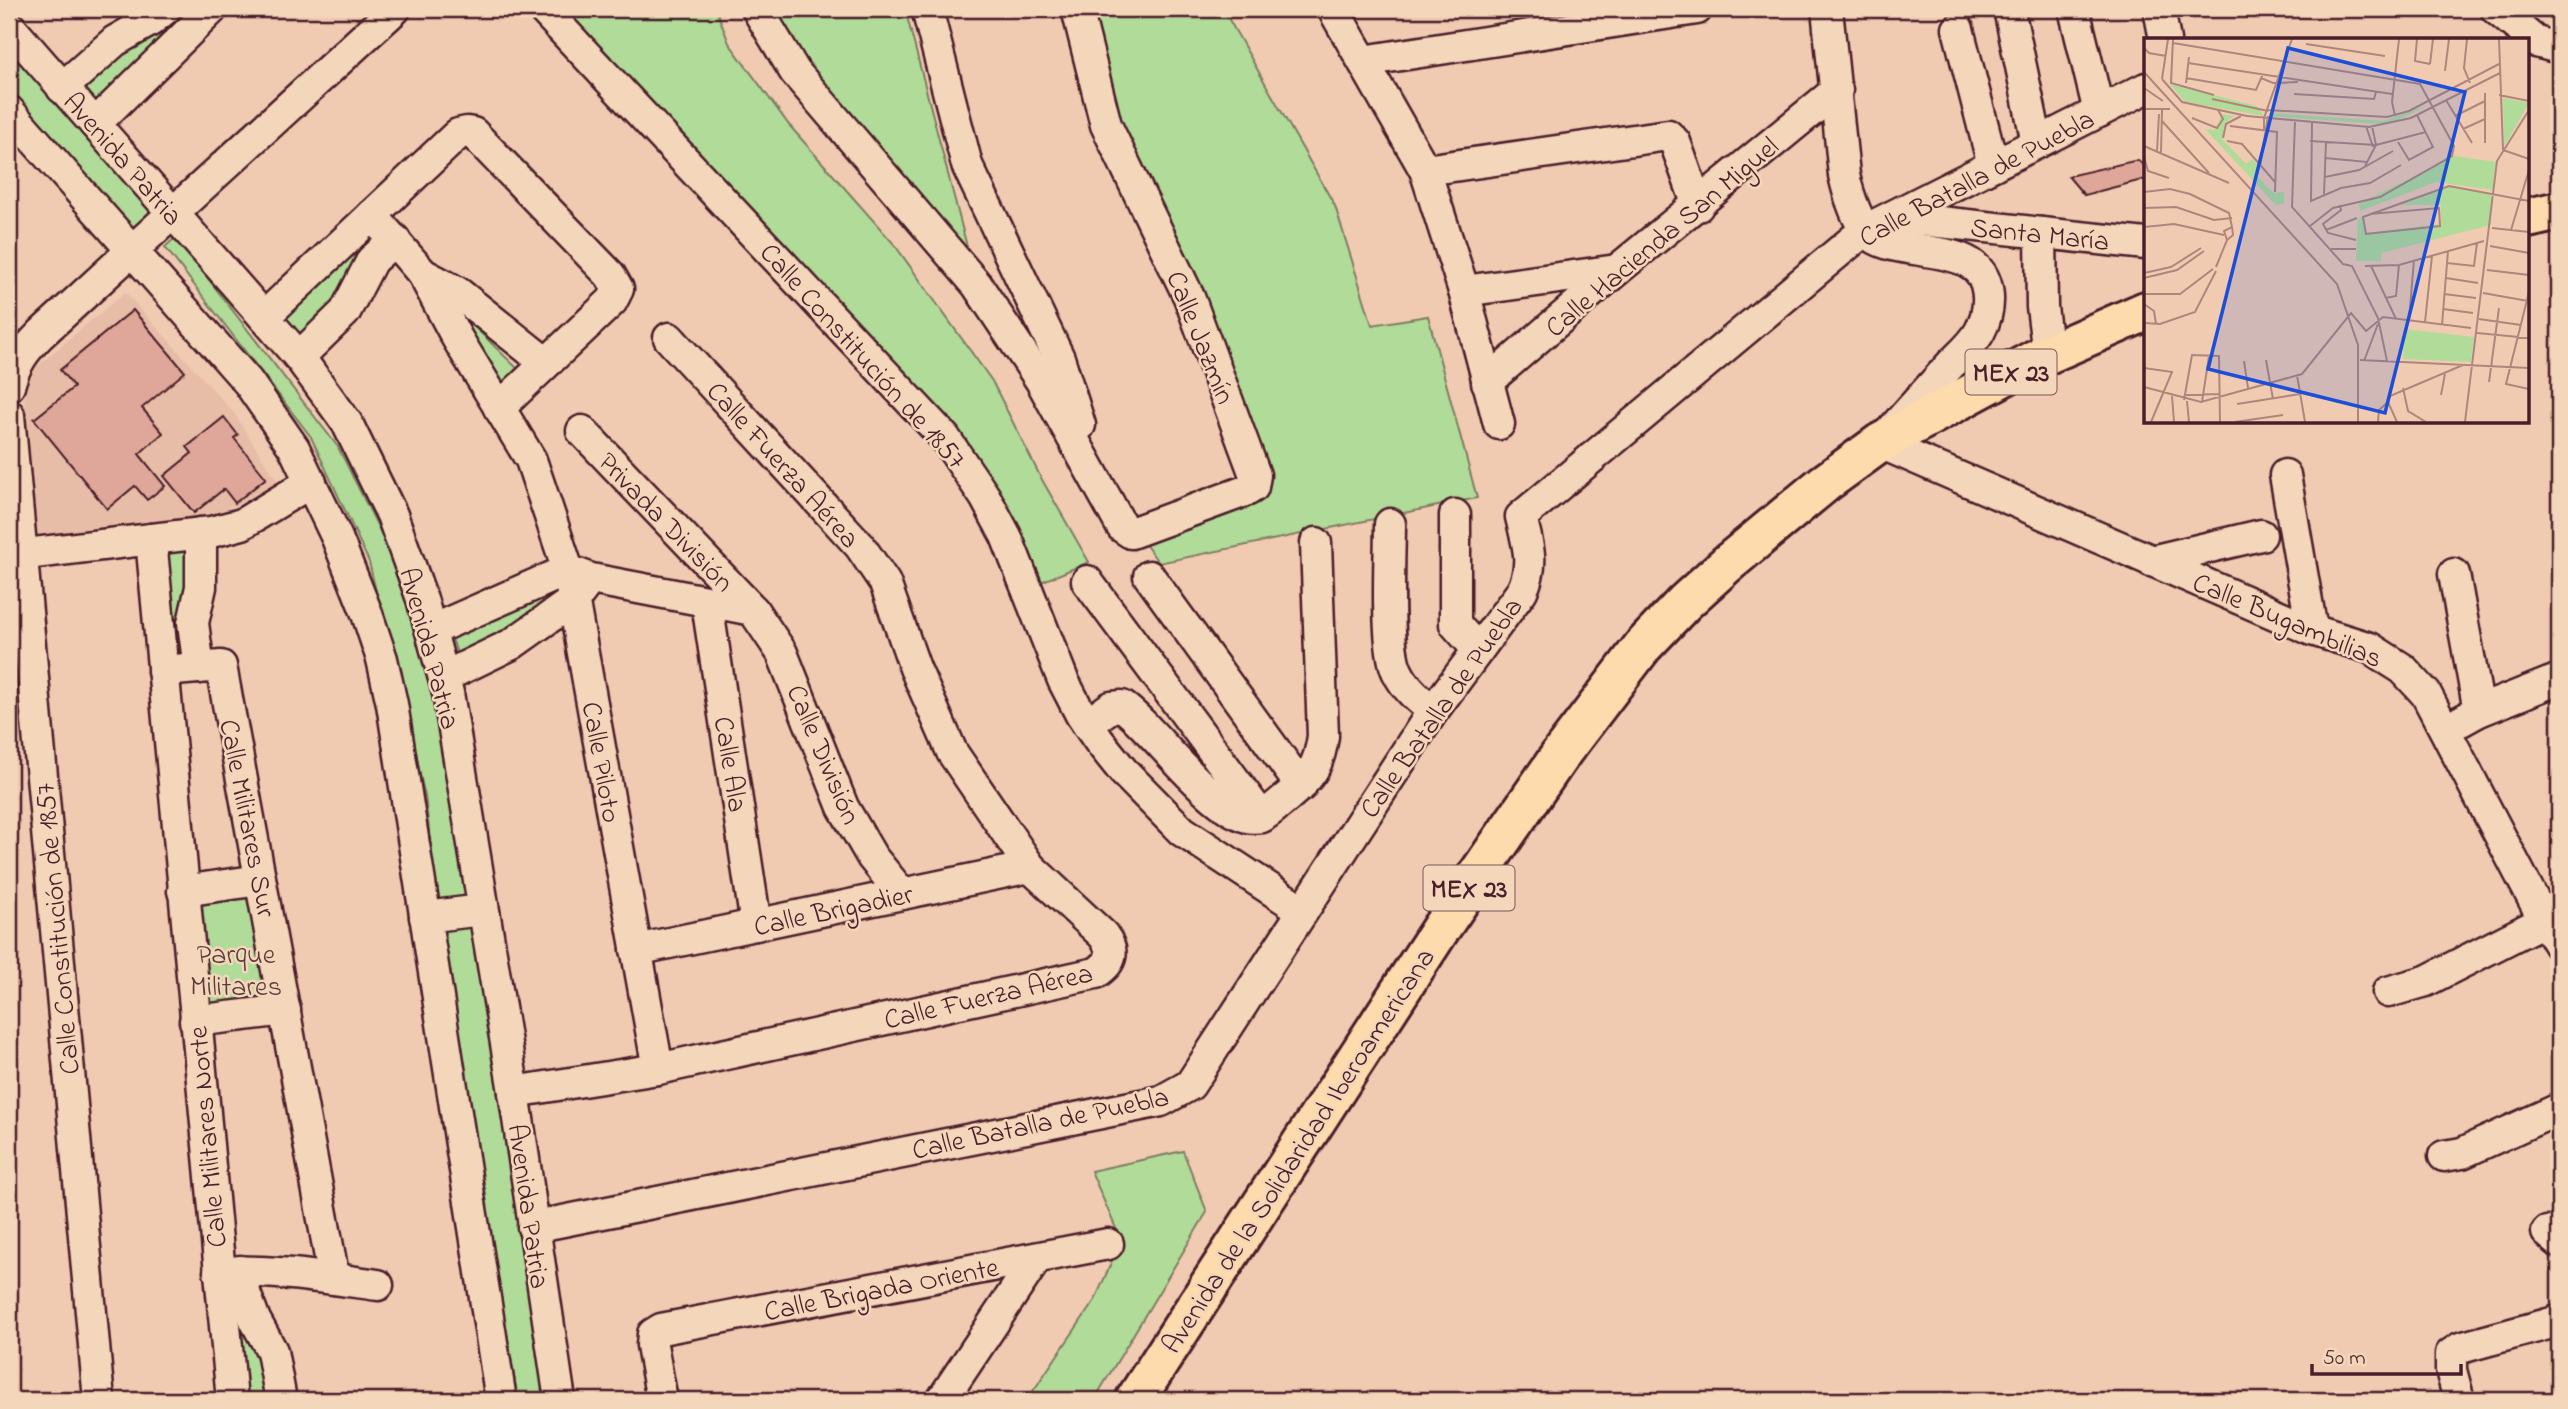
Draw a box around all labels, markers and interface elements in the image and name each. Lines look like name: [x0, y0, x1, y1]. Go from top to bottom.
inset map: [2144, 38, 2530, 424]
street label: Avenida Patria: [51, 84, 191, 236]
street label: Calle Batalla de Puebla: [1853, 101, 2103, 260]
street label: Calle Hacienda San Miguel: [1537, 128, 1789, 349]
street label: Santa María: [1968, 209, 2111, 264]
street label: Calle Constitución de 1857: [748, 235, 975, 480]
street label: Calle Jazmín: [1153, 265, 1244, 411]
road number: MEX 23: [1966, 350, 2056, 394]
street label: Calle Fuerza Aérea: [695, 374, 868, 559]
street label: Privada División: [587, 444, 742, 603]
street label: Avenida Patria: [386, 563, 469, 734]
street label: Calle Bugambilias: [2185, 564, 2388, 681]
street label: Calle Batalla de Puebla: [1351, 590, 1535, 828]
street label: Calle División: [774, 679, 870, 832]
street label: Calle Piloto: [569, 699, 630, 826]
street label: Calle Ala: [701, 714, 756, 815]
street label: Calle Militares Sur: [206, 716, 285, 921]
street label: Calle Constitución de 1857: [26, 781, 93, 1076]
road number: MEX 23: [1424, 866, 1514, 911]
street label: Calle Brigadier: [750, 875, 917, 949]
park label: Parque Militares: [190, 936, 282, 1009]
street label: Avenida de la Solidaridad Iberoamericana: [1153, 941, 1447, 1363]
street label: Calle Fuerza Aérea: [881, 955, 1097, 1042]
street label: Calle Militares Norte: [179, 1024, 240, 1249]
street label: Calle Batalla de Puebla: [909, 1078, 1173, 1173]
street label: Avenida Patria: [495, 1121, 558, 1292]
street label: Calle Brigada Oriente: [761, 1249, 1003, 1334]
scale bar: [2312, 1332, 2461, 1376]
text: 50 m: [2323, 1344, 2366, 1374]

